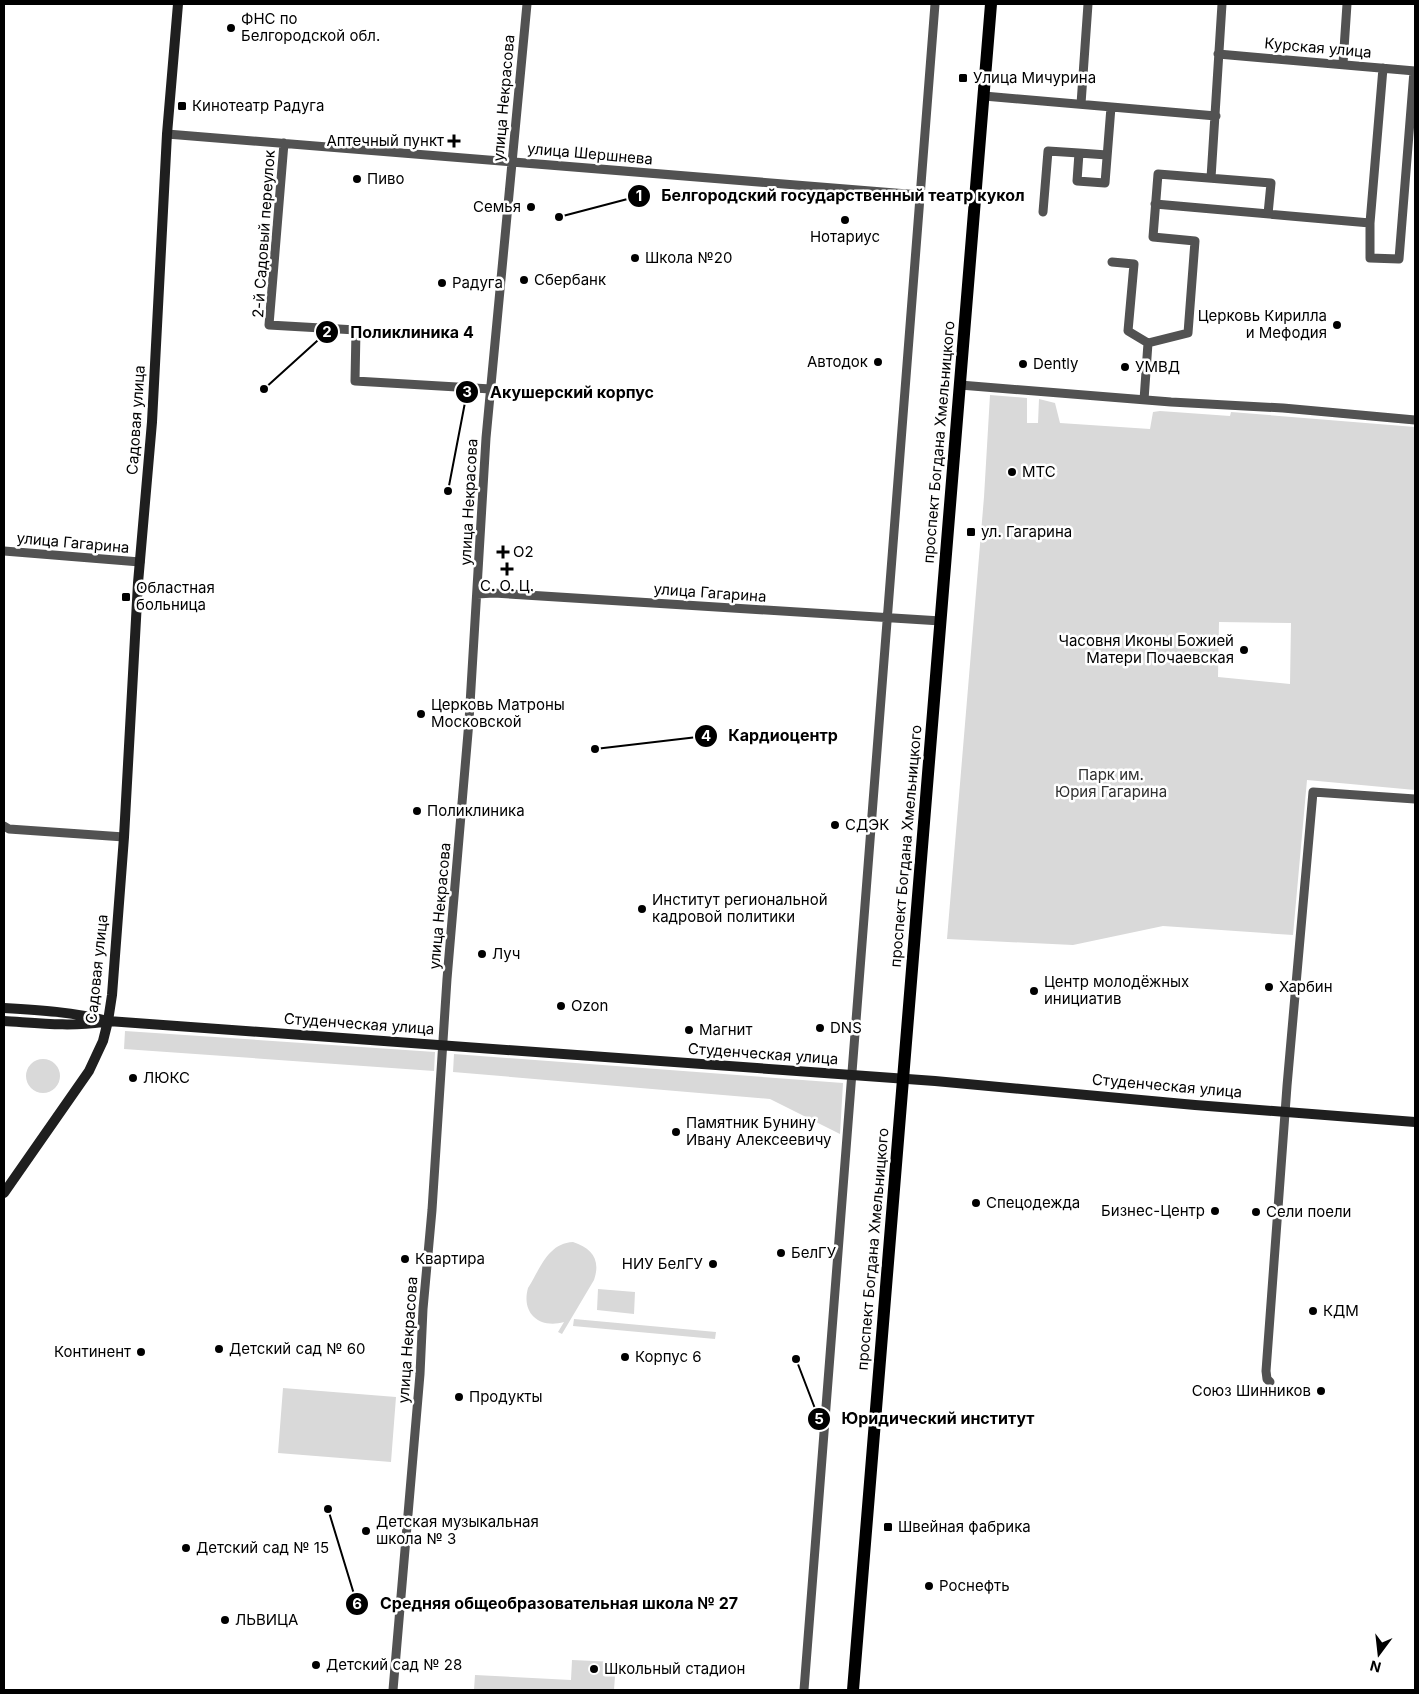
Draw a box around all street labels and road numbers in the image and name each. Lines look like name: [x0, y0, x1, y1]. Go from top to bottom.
street label: Курская улица: [1264, 33, 1372, 62]
street label: улица Некрасова: [488, 34, 519, 162]
street label: улица Шершнева: [526, 139, 654, 168]
street label: 2-й Садовый переулок: [248, 149, 279, 319]
street label: проспект Богдана Хмельницкого: [918, 320, 959, 564]
street label: Садовая улица: [122, 365, 149, 475]
street label: улица Некрасова: [456, 438, 481, 566]
street label: улица Гагарина: [16, 528, 130, 557]
street label: улица Гагарина: [653, 579, 767, 606]
street label: проспект Богдана Хмельницкого: [885, 724, 926, 968]
street label: улица Некрасова: [424, 842, 455, 970]
street label: Садовая улица: [81, 913, 112, 1025]
street label: Студенческая улица: [283, 1009, 435, 1038]
street label: Студенческая улица: [687, 1039, 839, 1068]
street label: Студенческая улица: [1091, 1069, 1243, 1102]
street label: проспект Богдана Хмельницкого: [852, 1127, 893, 1371]
street label: улица Некрасова: [394, 1276, 421, 1404]

